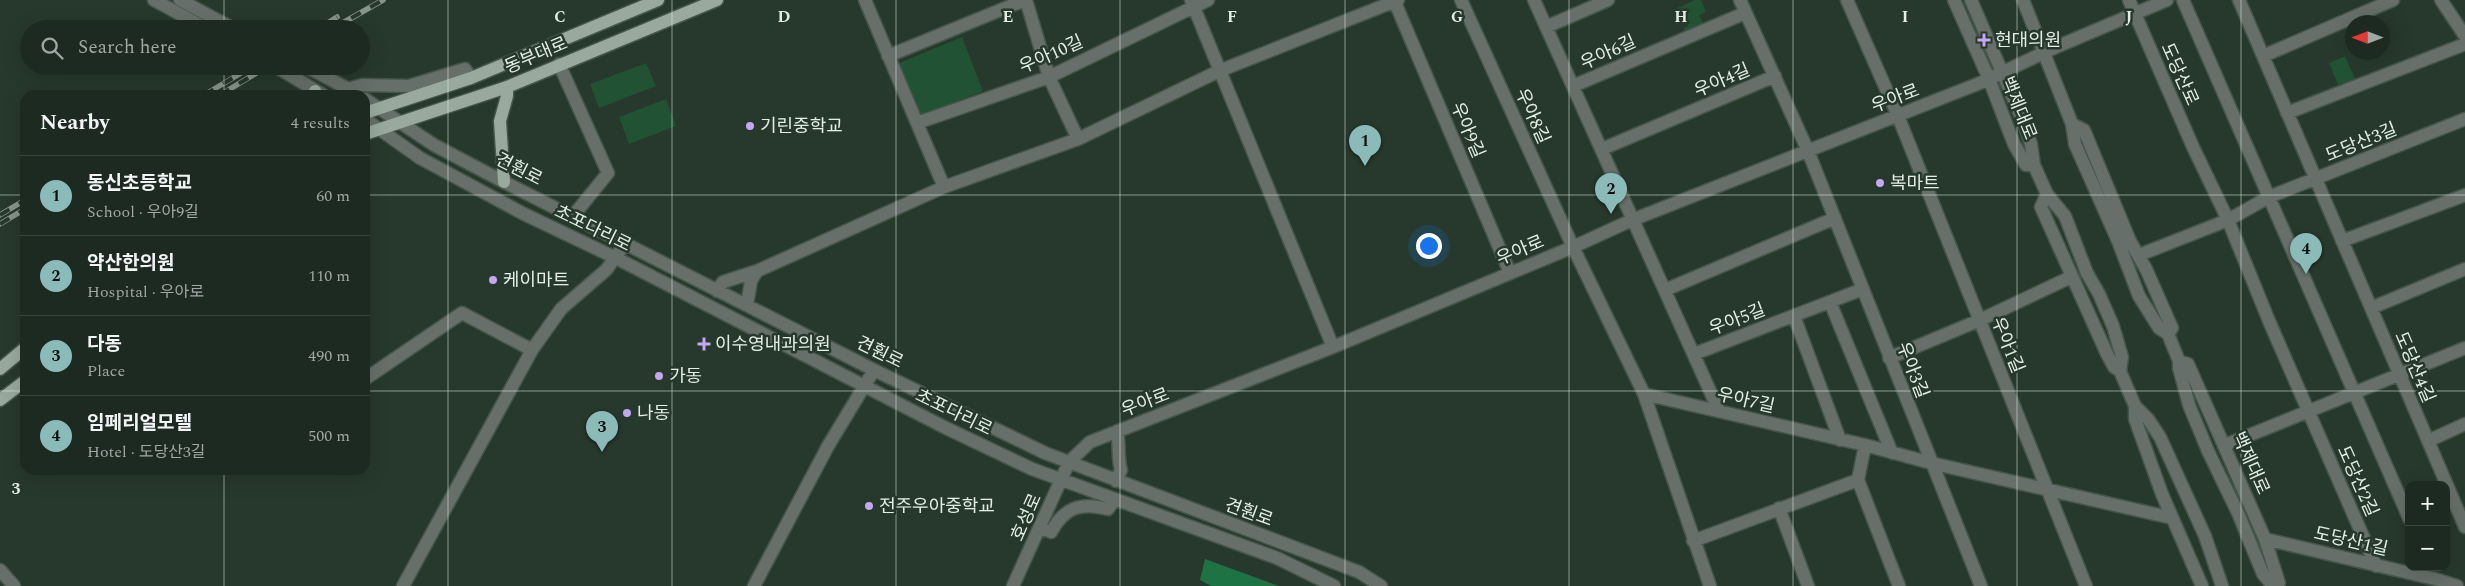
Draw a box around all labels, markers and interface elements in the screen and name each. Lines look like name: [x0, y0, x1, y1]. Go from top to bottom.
text: C: [554, 5, 566, 29]
text: D: [778, 5, 791, 29]
text: E: [1003, 5, 1013, 29]
text: F: [1227, 5, 1237, 29]
text: G: [1451, 5, 1463, 29]
text: H: [1674, 5, 1688, 29]
text: I: [1902, 5, 1908, 29]
text: J: [2126, 5, 2133, 29]
north arrow: [2345, 15, 2390, 60]
search box: [20, 20, 370, 75]
place label: 현대의원: [1995, 27, 2061, 54]
street label: 우아10길: [1015, 28, 1088, 81]
street label: 우아6길: [1576, 28, 1641, 77]
street label: 동부대로: [500, 30, 572, 81]
text: Search here: [78, 33, 177, 62]
marker: 현대의원: [1977, 33, 1991, 47]
icon: search: [38, 34, 66, 62]
street label: 도당산로: [2154, 38, 2205, 110]
street label: 우아4길: [1690, 57, 1754, 104]
street label: 백제대로: [1994, 72, 2043, 144]
street label: 우아로: [1867, 77, 1923, 120]
street label: 우아8길: [1508, 84, 1557, 149]
street label: 우아9길: [1444, 98, 1491, 162]
text: Nearby: [40, 107, 110, 139]
text: 4 results: [291, 111, 350, 135]
place label: 기린중학교: [760, 113, 843, 140]
street label: 도당산3길: [2321, 116, 2401, 169]
marker: 기린중학교: [744, 120, 756, 132]
pin: 1: [1349, 125, 1381, 166]
street label: 견훤로: [491, 146, 547, 193]
text: 동신초등학교: [87, 169, 192, 198]
place label: 복마트: [1890, 170, 1940, 197]
pin: 2: [1595, 173, 1627, 214]
marker: 복마트: [1874, 177, 1886, 189]
text: 1: [52, 184, 60, 208]
text: 60 m: [316, 184, 350, 208]
street label: 초포다리로: [550, 198, 636, 259]
text: School · 우아9길: [87, 200, 199, 224]
street label: 우아로: [1492, 228, 1548, 273]
your location: [1416, 233, 1442, 259]
pin: 4: [2290, 233, 2322, 274]
text: 약산한의원: [87, 249, 174, 278]
text: 2: [52, 264, 60, 288]
text: 110 m: [308, 264, 350, 288]
place label: 케이마트: [503, 267, 569, 294]
marker: 케이마트: [487, 274, 499, 286]
text: Hospital · 우아로: [87, 280, 204, 304]
street label: 우아5길: [1705, 296, 1769, 343]
street label: 우아1길: [1984, 313, 2031, 377]
street label: 도당산4길: [2387, 327, 2442, 407]
street label: 견훤로: [852, 329, 908, 375]
text: 다동: [87, 330, 122, 359]
place label: 이수영내과의원: [715, 331, 831, 358]
marker: 이수영내과의원: [697, 337, 711, 351]
street label: 우아3길: [1889, 338, 1936, 402]
text: 3: [52, 344, 60, 368]
text: 490 m: [308, 344, 350, 368]
text: Place: [87, 359, 125, 383]
place label: 가동: [669, 363, 702, 390]
marker: 가동: [653, 370, 665, 382]
street label: 우아로: [1117, 381, 1173, 424]
street label: 우아7길: [1714, 381, 1778, 420]
street label: 초포다리로: [911, 382, 997, 443]
place label: 나동: [637, 400, 670, 427]
marker: 나동: [621, 407, 633, 419]
text: 임페리얼모텔: [87, 409, 192, 438]
pin: 3: [586, 411, 618, 452]
text: 4: [52, 424, 60, 448]
text: 500 m: [308, 424, 350, 448]
street label: 백제대로: [2225, 427, 2276, 499]
text: Hotel · 도당산3길: [87, 440, 206, 464]
street label: 도당산2길: [2330, 441, 2385, 521]
text: 3: [12, 477, 21, 501]
map controls: [2405, 481, 2450, 571]
button: +: [2405, 481, 2450, 526]
street label: 호성로: [1004, 489, 1049, 545]
street label: 견훤로: [1221, 491, 1277, 534]
place label: 전주우아중학교: [879, 493, 995, 520]
marker: 전주우아중학교: [863, 500, 875, 512]
street label: 도당산1길: [2311, 520, 2391, 563]
button: −: [2405, 526, 2450, 571]

